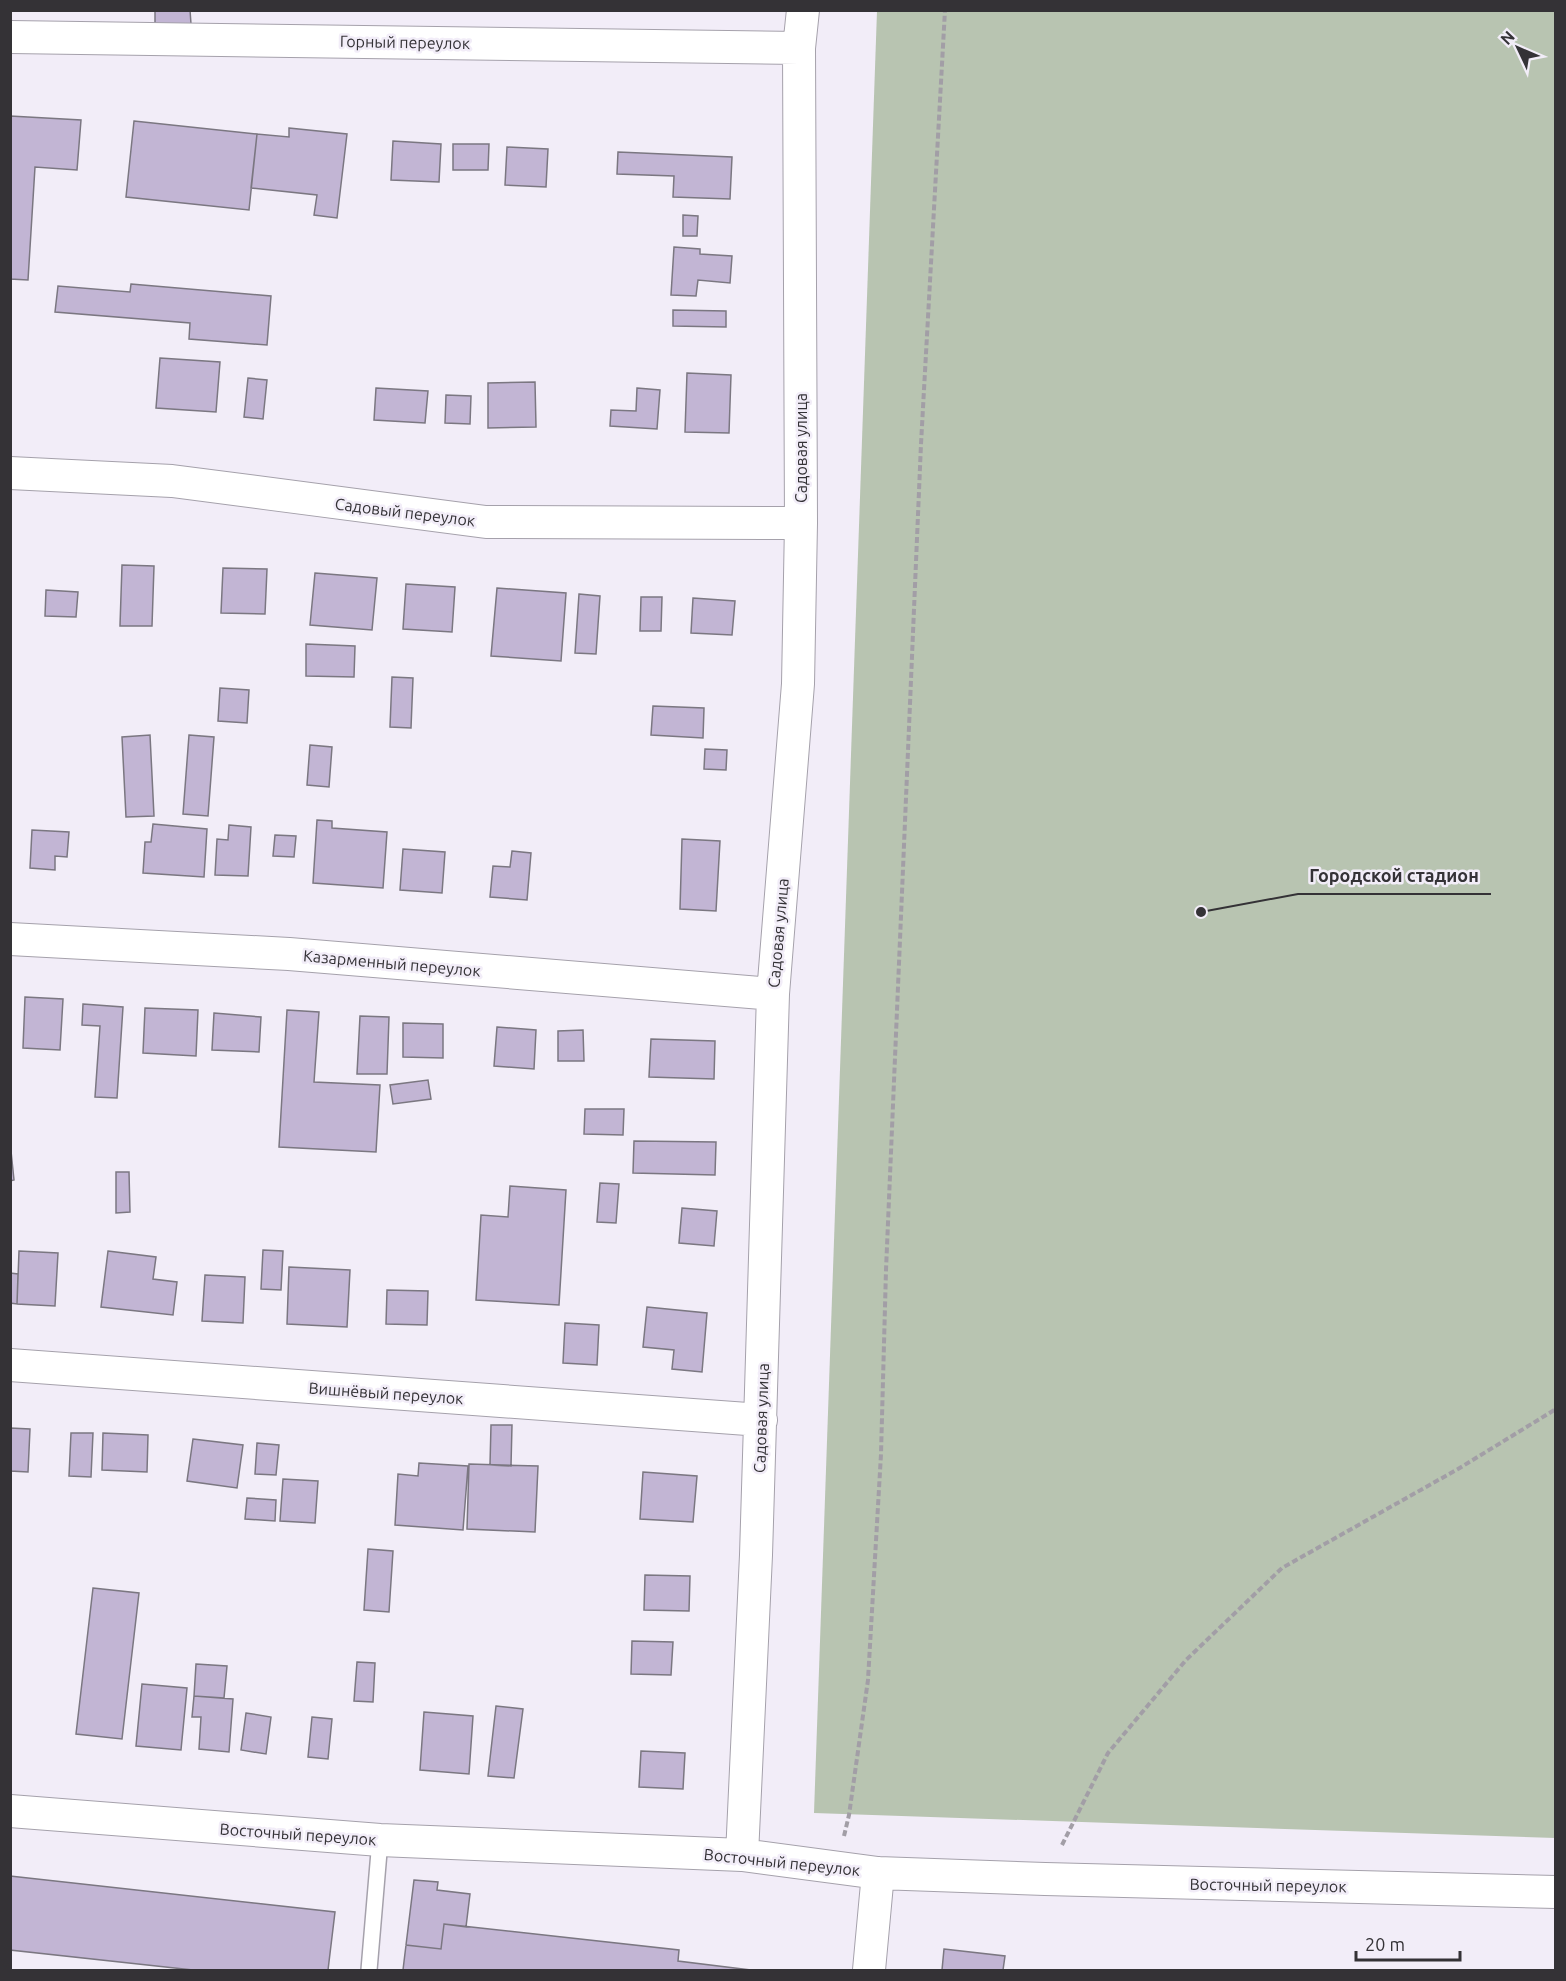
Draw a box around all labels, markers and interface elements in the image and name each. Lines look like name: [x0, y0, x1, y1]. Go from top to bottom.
north arrow: [1488, 18, 1548, 78]
text: N: [1497, 27, 1518, 48]
street label: Горный переулок: [340, 32, 470, 52]
street label: Садовая улица: [792, 393, 810, 503]
street label: Садовый переулок: [334, 494, 476, 530]
callout: Городской стадион: [1298, 858, 1491, 894]
text: Городской стадион: [1309, 865, 1479, 885]
street label: Садовая улица: [764, 877, 792, 989]
street label: Казарменный переулок: [303, 946, 481, 980]
street label: Садовая улица: [750, 1363, 772, 1473]
street label: Вишнёвый переулок: [308, 1379, 464, 1407]
street label: Восточный переулок: [219, 1820, 377, 1848]
street label: Восточный переулок: [703, 1845, 861, 1879]
street label: Восточный переулок: [1189, 1875, 1347, 1895]
scale bar: [1356, 1924, 1460, 1962]
text: 20 m: [1365, 1934, 1405, 1954]

